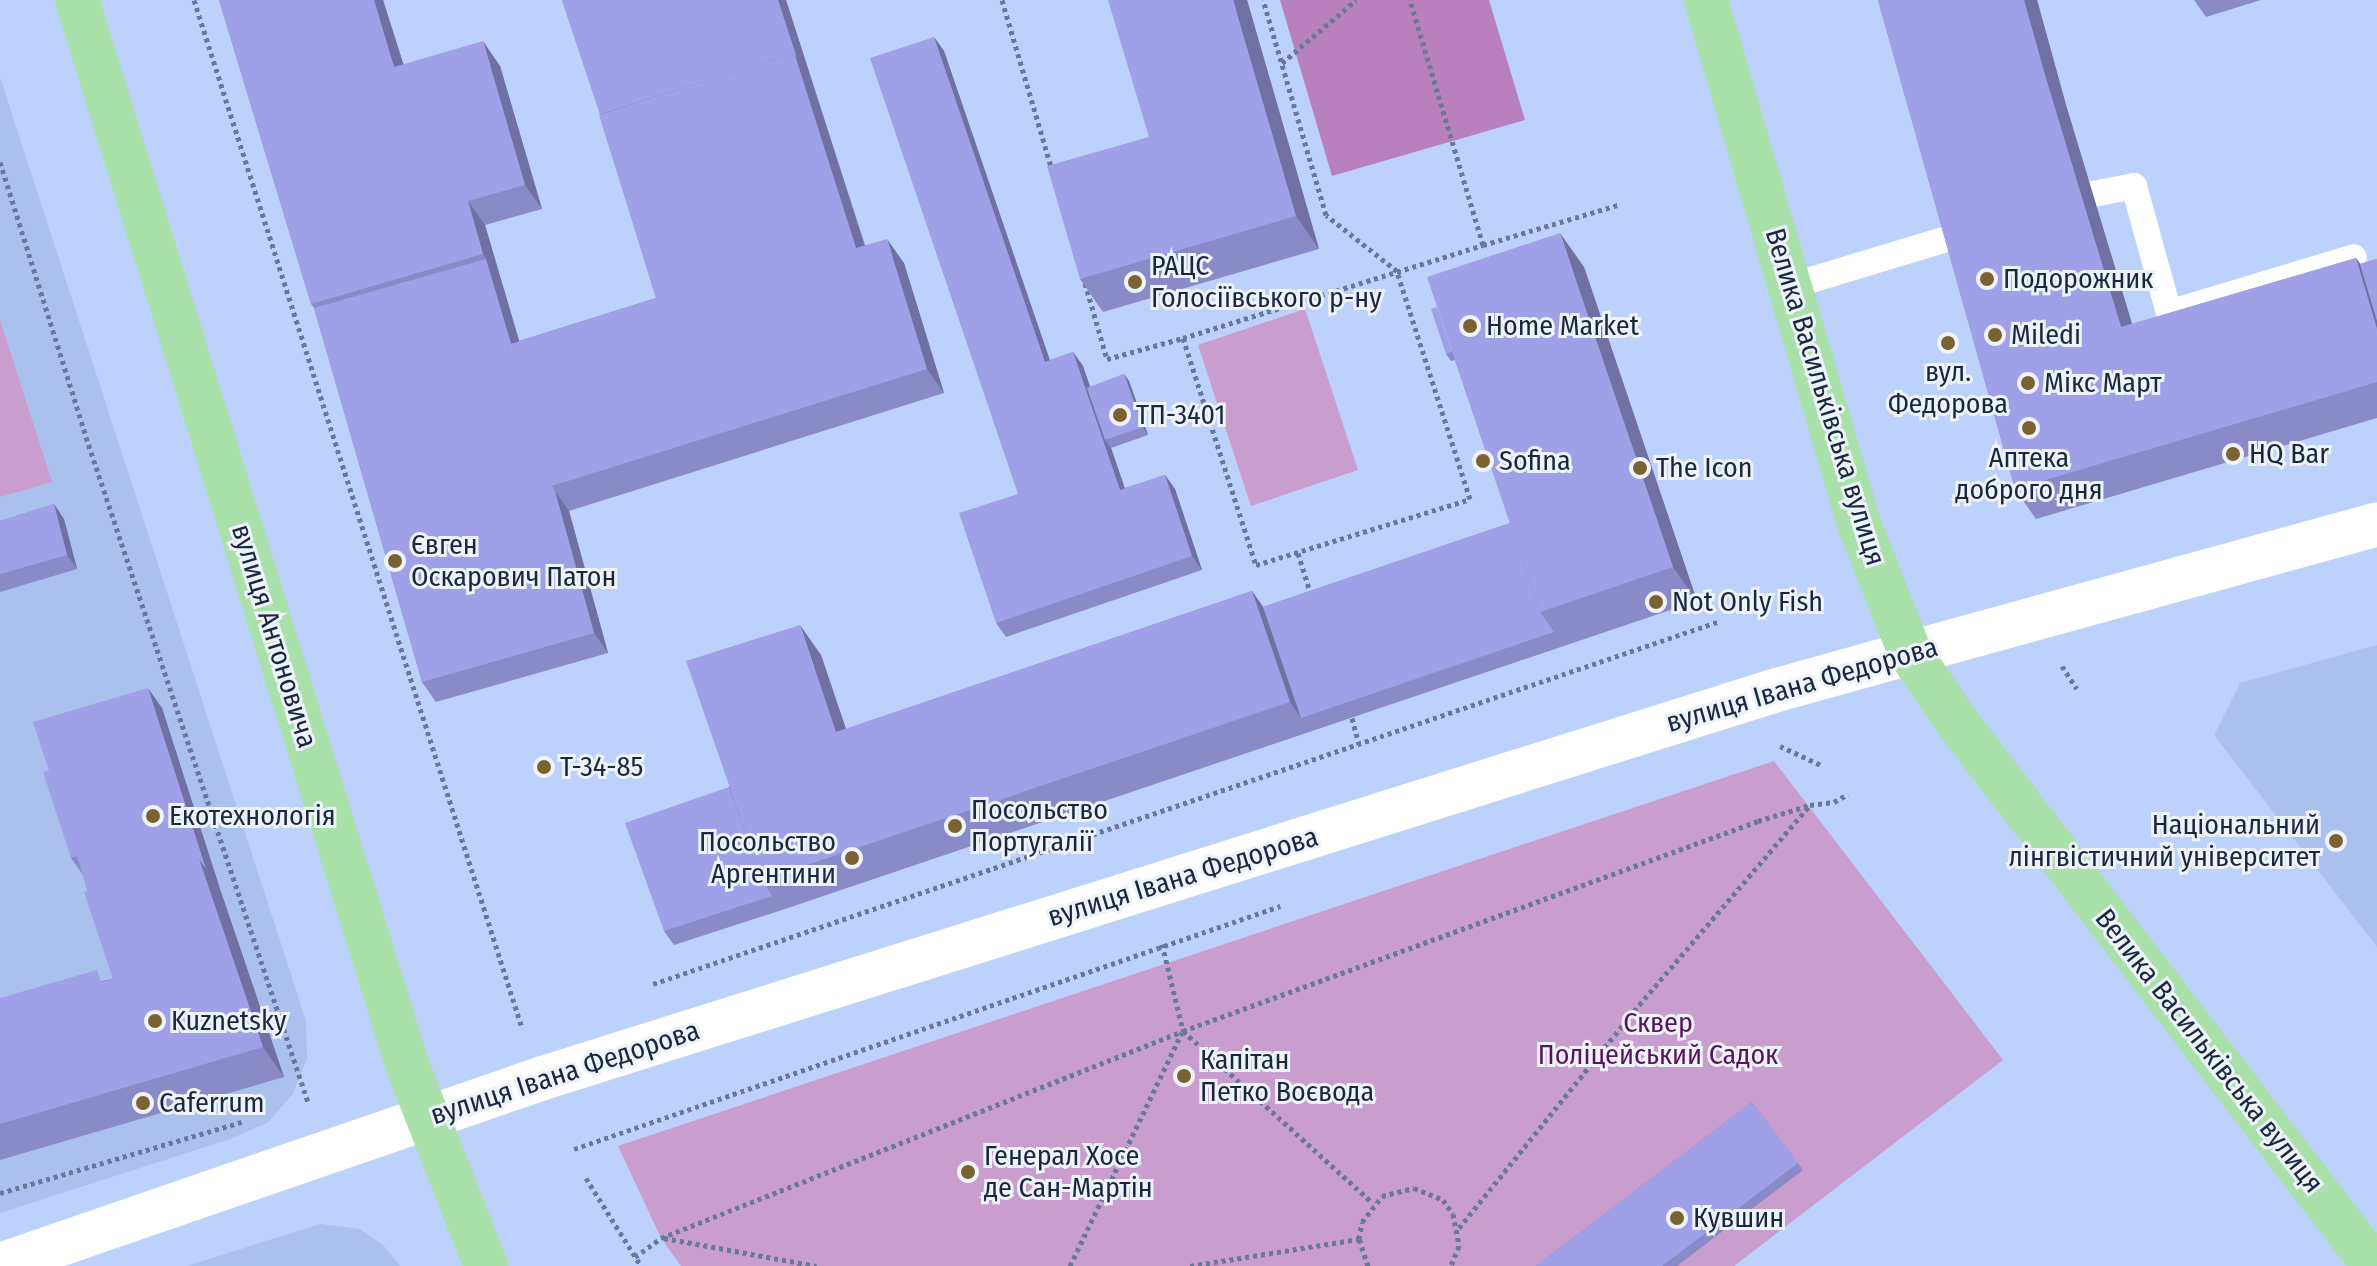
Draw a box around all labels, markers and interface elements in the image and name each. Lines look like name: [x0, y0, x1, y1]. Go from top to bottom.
street label: Велика Васильківська вулиця: [1758, 224, 1892, 570]
place label: РАЦС Голосіївського р-ну: [1151, 249, 1382, 315]
place label: Подорожник: [2003, 262, 2153, 296]
marker: Подорожник: [1978, 270, 1996, 288]
marker: РАЦС Голосіївського р-ну: [1126, 273, 1144, 291]
place label: Home Market: [1486, 309, 1639, 343]
marker: Home Market: [1461, 317, 1479, 335]
place label: Miledi: [2011, 318, 2081, 352]
marker: Miledi: [1986, 326, 2004, 344]
marker: вул. Федорова: [1939, 334, 1957, 352]
place label: вул. Федорова: [1888, 355, 2008, 421]
place label: Мікс Март: [2044, 366, 2162, 400]
marker: Мікс Март: [2019, 374, 2037, 392]
place label: ТП-3401: [1136, 398, 1225, 432]
marker: ТП-3401: [1111, 406, 1129, 424]
marker: Аптека доброго дня: [2020, 419, 2038, 437]
place label: HQ Bar: [2249, 437, 2329, 471]
place label: Аптека доброго дня: [1955, 441, 2103, 507]
place label: Sоfina: [1499, 444, 1571, 478]
marker: HQ Bar: [2224, 445, 2242, 463]
place label: The Icon: [1656, 451, 1752, 485]
marker: Sоfina: [1474, 452, 1492, 470]
marker: The Icon: [1631, 459, 1649, 477]
street label: вулиця Антоновича: [224, 520, 324, 752]
place label: Євген Оскарович Патон: [411, 528, 617, 594]
marker: Євген Оскарович Патон: [386, 552, 404, 570]
place label: Not Only Fish: [1672, 585, 1823, 619]
marker: Not Only Fish: [1647, 593, 1665, 611]
street label: вулиця Івана Федорова: [1662, 630, 1942, 740]
place label: Т-34-85: [560, 750, 643, 784]
marker: Т-34-85: [535, 758, 553, 776]
place label: Посольство Португалії: [971, 793, 1108, 859]
place label: Екотехнологія: [169, 799, 336, 833]
marker: Екотехнологія: [144, 807, 162, 825]
place label: Національний лінгвістичний університет: [2008, 808, 2320, 874]
marker: Посольство Португалії: [946, 817, 964, 835]
street label: вулиця Івана Федорова: [1044, 820, 1322, 934]
place label: Посольство Аргентини: [699, 825, 836, 891]
marker: Національний лінгвістичний університет: [2327, 832, 2345, 850]
marker: Посольство Аргентини: [843, 849, 861, 867]
street label: Велика Васильківська вулиця: [2088, 902, 2330, 1200]
place label: Kuznetsky: [171, 1004, 286, 1038]
park label: Сквер Поліцейський Садок: [1538, 1006, 1778, 1072]
marker: Kuznetsky: [146, 1012, 164, 1030]
street label: вулиця Івана Федорова: [426, 1014, 704, 1132]
place label: Капітан Петко Воєвода: [1200, 1043, 1374, 1109]
marker: Капітан Петко Воєвода: [1175, 1067, 1193, 1085]
place label: Caferrum: [159, 1086, 265, 1120]
marker: Caferrum: [134, 1094, 152, 1112]
place label: Генерал Хосе де Сан-Мартін: [984, 1139, 1153, 1205]
marker: Генерал Хосе де Сан-Мартін: [959, 1163, 977, 1181]
place label: Кувшин: [1693, 1201, 1784, 1235]
marker: Кувшин: [1668, 1209, 1686, 1227]

